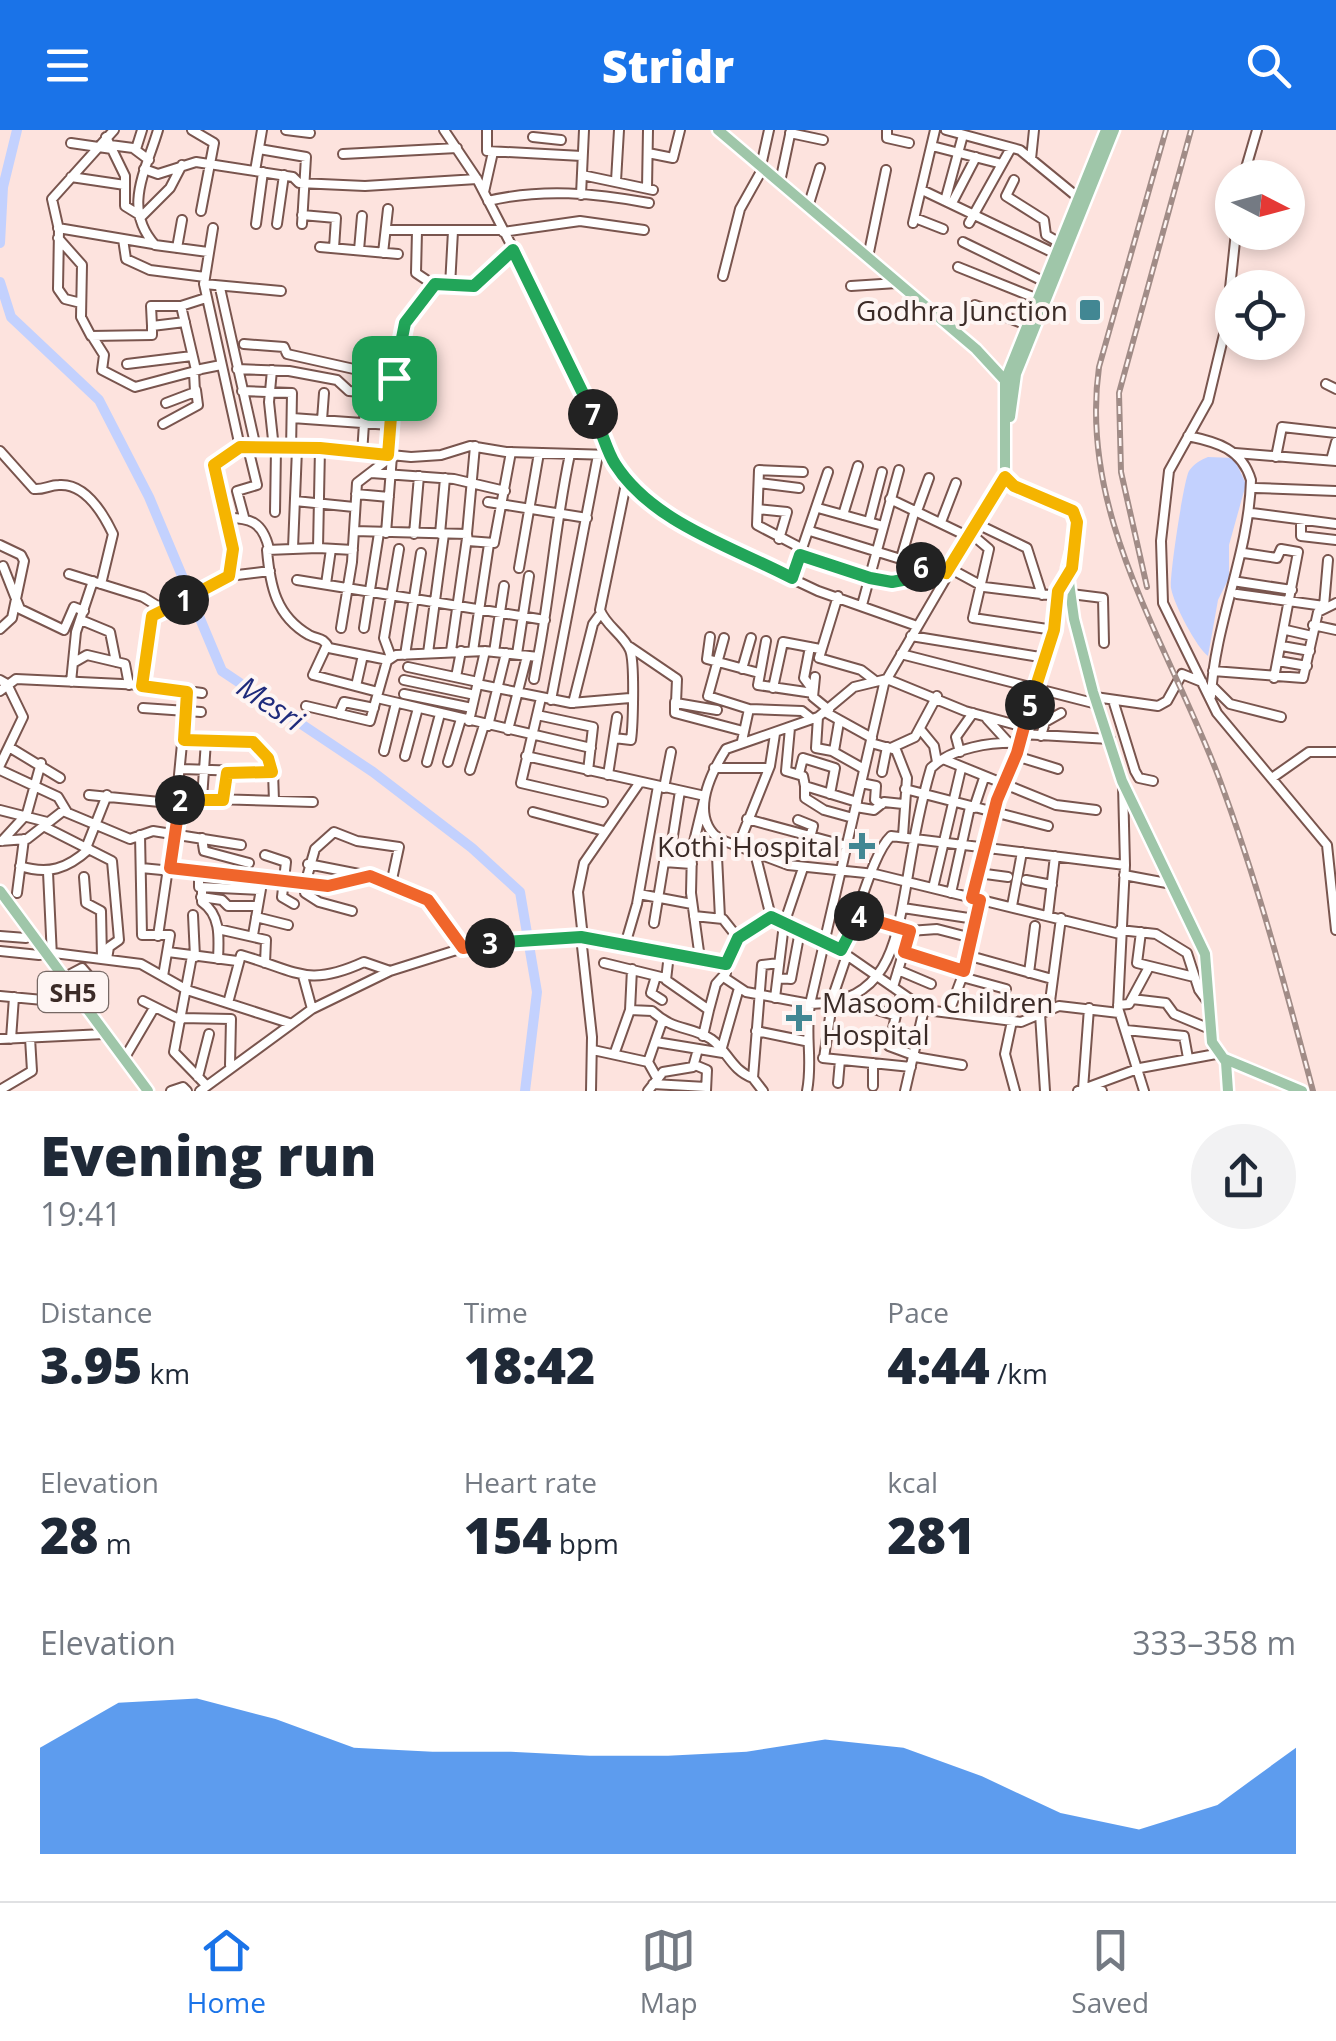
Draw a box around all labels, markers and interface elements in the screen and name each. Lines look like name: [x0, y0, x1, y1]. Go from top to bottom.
text: Stridr: [602, 35, 734, 96]
icon: menu: [40, 38, 95, 93]
icon: search: [1241, 38, 1296, 93]
north arrow: [1215, 160, 1305, 250]
map controls: [1215, 160, 1305, 360]
button: locate: [1215, 270, 1305, 360]
place label: Godhra Junction: [856, 291, 1068, 329]
marker: Godhra Junction: [1077, 297, 1103, 323]
pin: [352, 336, 437, 421]
icon: arrive: [367, 351, 422, 406]
pin: 7: [568, 389, 618, 439]
text: 7: [585, 395, 601, 433]
pin: 6: [896, 542, 946, 592]
text: 6: [913, 548, 929, 586]
pin: 1: [159, 575, 209, 625]
text: 1: [176, 581, 192, 619]
water label: Mesri: [230, 666, 313, 740]
pin: 5: [1005, 680, 1055, 730]
text: 5: [1022, 686, 1038, 724]
pin: 2: [155, 775, 205, 825]
text: 2: [172, 781, 188, 819]
place label: Kothi Hospital: [657, 827, 840, 865]
marker: Kothi Hospital: [849, 833, 875, 859]
pin: 4: [834, 891, 884, 941]
text: 4: [851, 897, 867, 935]
pin: 3: [465, 918, 515, 968]
text: 3: [482, 924, 498, 962]
road number: SH5: [38, 972, 108, 1012]
place label: Masoom Children Hospital: [822, 983, 1053, 1053]
marker: Masoom Children Hospital: [786, 1005, 812, 1031]
text: Evening run: [40, 1117, 376, 1192]
button: share: [1191, 1124, 1296, 1229]
text: 19:41: [40, 1192, 122, 1235]
text: Distance: [40, 1293, 153, 1331]
text: Time: [464, 1293, 528, 1331]
text: Pace: [887, 1293, 949, 1331]
text: 3.95: [40, 1331, 142, 1399]
text: 18:42: [464, 1331, 595, 1399]
text: 4:44: [887, 1331, 990, 1399]
text: km: [142, 1354, 190, 1392]
text: /km: [990, 1354, 1048, 1392]
text: Elevation: [40, 1463, 159, 1501]
text: Heart rate: [464, 1463, 597, 1501]
text: kcal: [887, 1463, 938, 1501]
text: 28: [40, 1501, 99, 1569]
text: 154: [464, 1501, 552, 1569]
text: 281: [887, 1501, 975, 1569]
text: m: [99, 1524, 132, 1562]
text: bpm: [552, 1524, 619, 1562]
text: Elevation: [40, 1621, 176, 1664]
text: 333–358 m: [1132, 1621, 1296, 1664]
tab: Home: [187, 1923, 266, 2021]
tab: Map: [640, 1923, 698, 2021]
tab: Saved: [1071, 1923, 1149, 2021]

